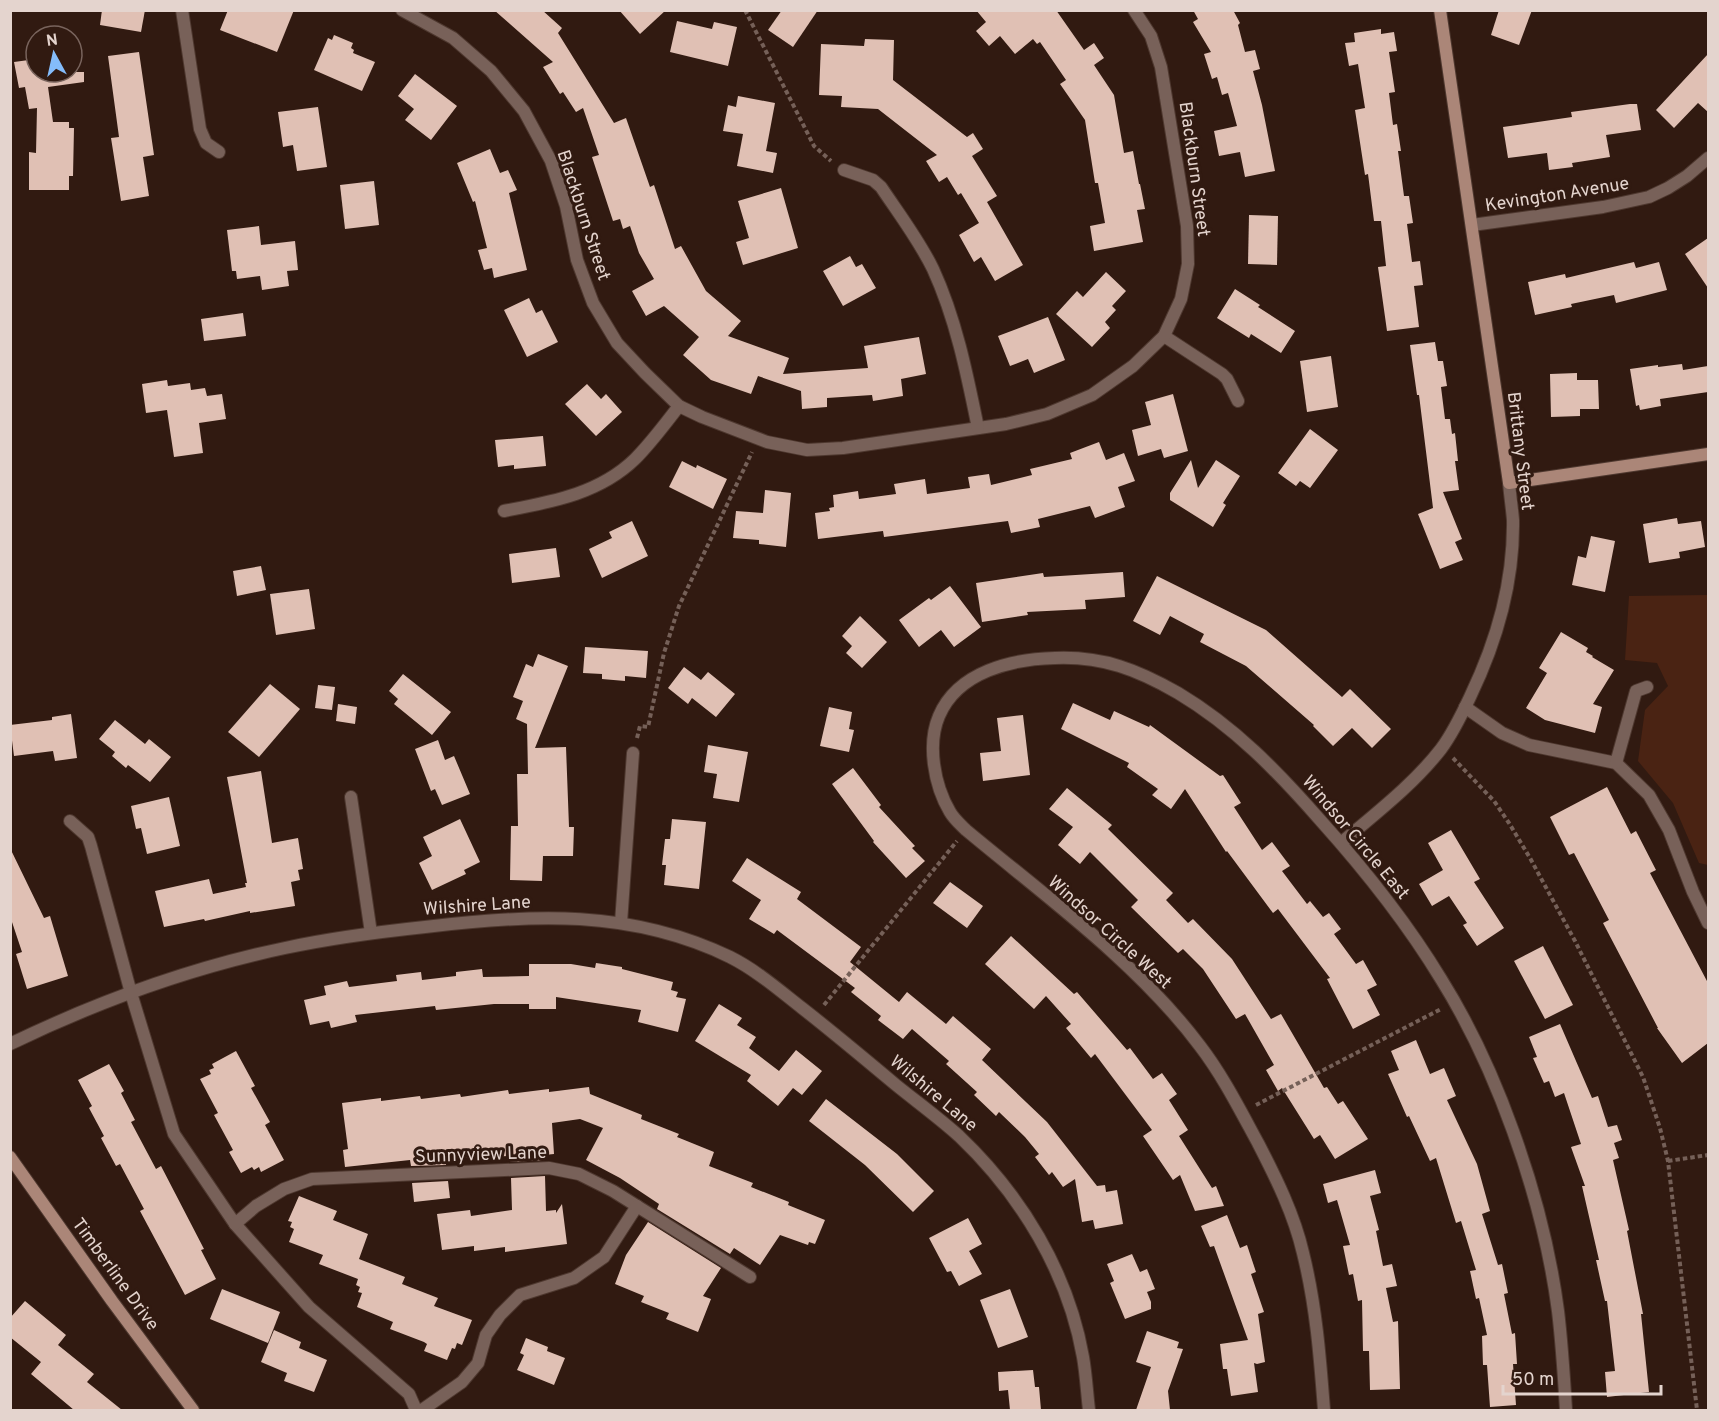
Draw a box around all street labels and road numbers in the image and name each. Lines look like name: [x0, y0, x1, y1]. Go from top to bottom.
street label: Blackburn Street: [1173, 100, 1214, 238]
street label: Blackburn Street: [551, 147, 615, 284]
street label: Kevington Avenue: [1484, 173, 1631, 218]
street label: Brittany Street: [1501, 390, 1538, 512]
street label: Windsor Circle East: [1296, 771, 1414, 905]
street label: Windsor Circle West: [1042, 871, 1176, 995]
street label: Wilshire Lane: [422, 891, 532, 922]
street label: Wilshire Lane: [884, 1051, 982, 1138]
street label: Sunnyview Lane: [415, 1142, 547, 1169]
street label: Timberline Drive: [66, 1214, 163, 1336]

